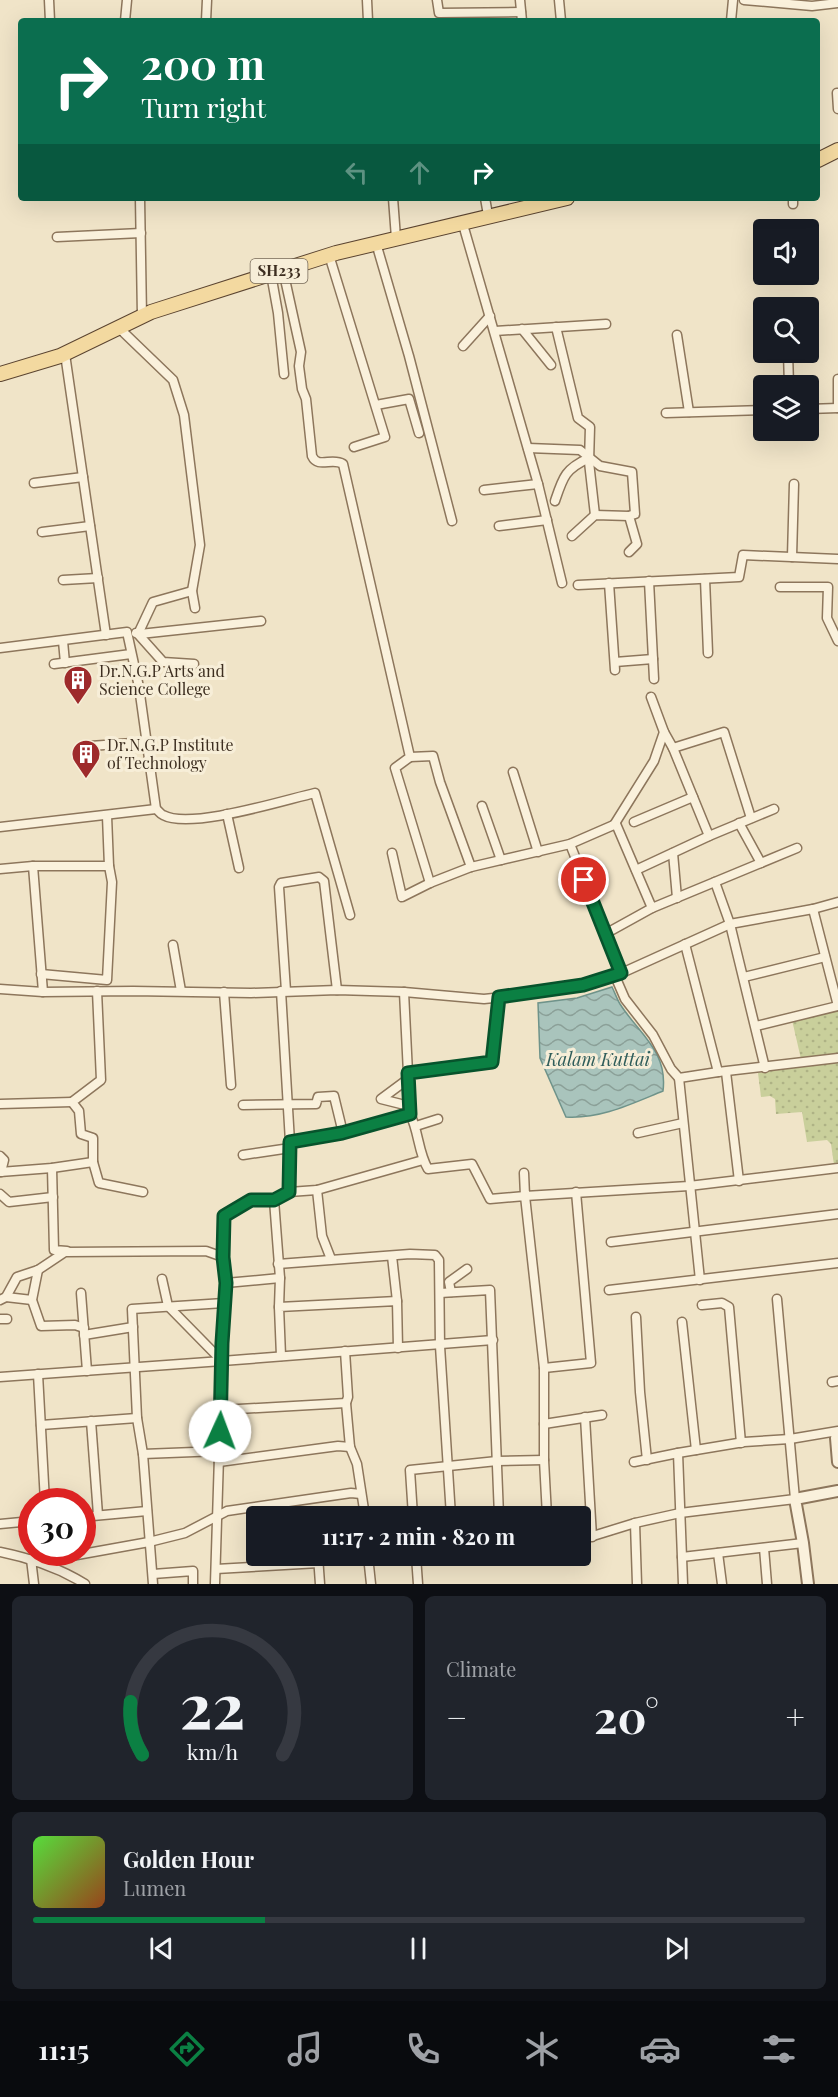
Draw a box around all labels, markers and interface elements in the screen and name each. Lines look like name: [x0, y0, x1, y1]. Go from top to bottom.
text: 200 m: [141, 35, 265, 91]
icon: right: [42, 42, 120, 120]
text: Turn right: [141, 89, 266, 125]
icon: left: [340, 156, 373, 189]
icon: ahead: [403, 156, 436, 189]
icon: right: [466, 156, 499, 189]
map controls: [753, 219, 819, 441]
button: sound: [753, 219, 819, 285]
road number: SH233: [250, 259, 308, 283]
button: search: [753, 297, 819, 363]
button: layers: [753, 375, 819, 441]
place label: Dr.N.G.P Arts and Science College: [99, 660, 225, 699]
building icon: Dr.N.G.P Arts and Science College: [62, 664, 94, 706]
place label: Dr.N.G.P Institute of Technology: [107, 734, 234, 773]
building icon: Dr.N.G.P Institute of Technology: [70, 738, 102, 780]
pin: [558, 854, 609, 905]
icon: arrive: [567, 863, 600, 896]
water label: Kalam Kuttai: [545, 1047, 651, 1071]
position arrow: [188, 1399, 252, 1463]
speed limit sign: 30: [18, 1488, 96, 1566]
text: 11:17 · 2 min · 820 m: [322, 1521, 515, 1551]
text: Climate: [446, 1655, 516, 1682]
text: 22: [180, 1661, 245, 1745]
text: 20°: [594, 1685, 659, 1745]
text: −: [446, 1694, 467, 1738]
text: +: [786, 1694, 805, 1738]
text: km/h: [187, 1737, 239, 1765]
text: Golden Hour: [123, 1844, 254, 1874]
text: Lumen: [123, 1874, 186, 1901]
icon: previous: [145, 1932, 178, 1965]
icon: pause: [402, 1932, 435, 1965]
icon: next: [660, 1932, 693, 1965]
icon: directions: [166, 2028, 208, 2070]
icon: music: [284, 2028, 326, 2070]
icon: phone: [402, 2028, 444, 2070]
icon: climate: [521, 2028, 563, 2070]
icon: car: [639, 2028, 681, 2070]
icon: filters: [758, 2028, 800, 2070]
text: 11:15: [38, 2031, 89, 2067]

